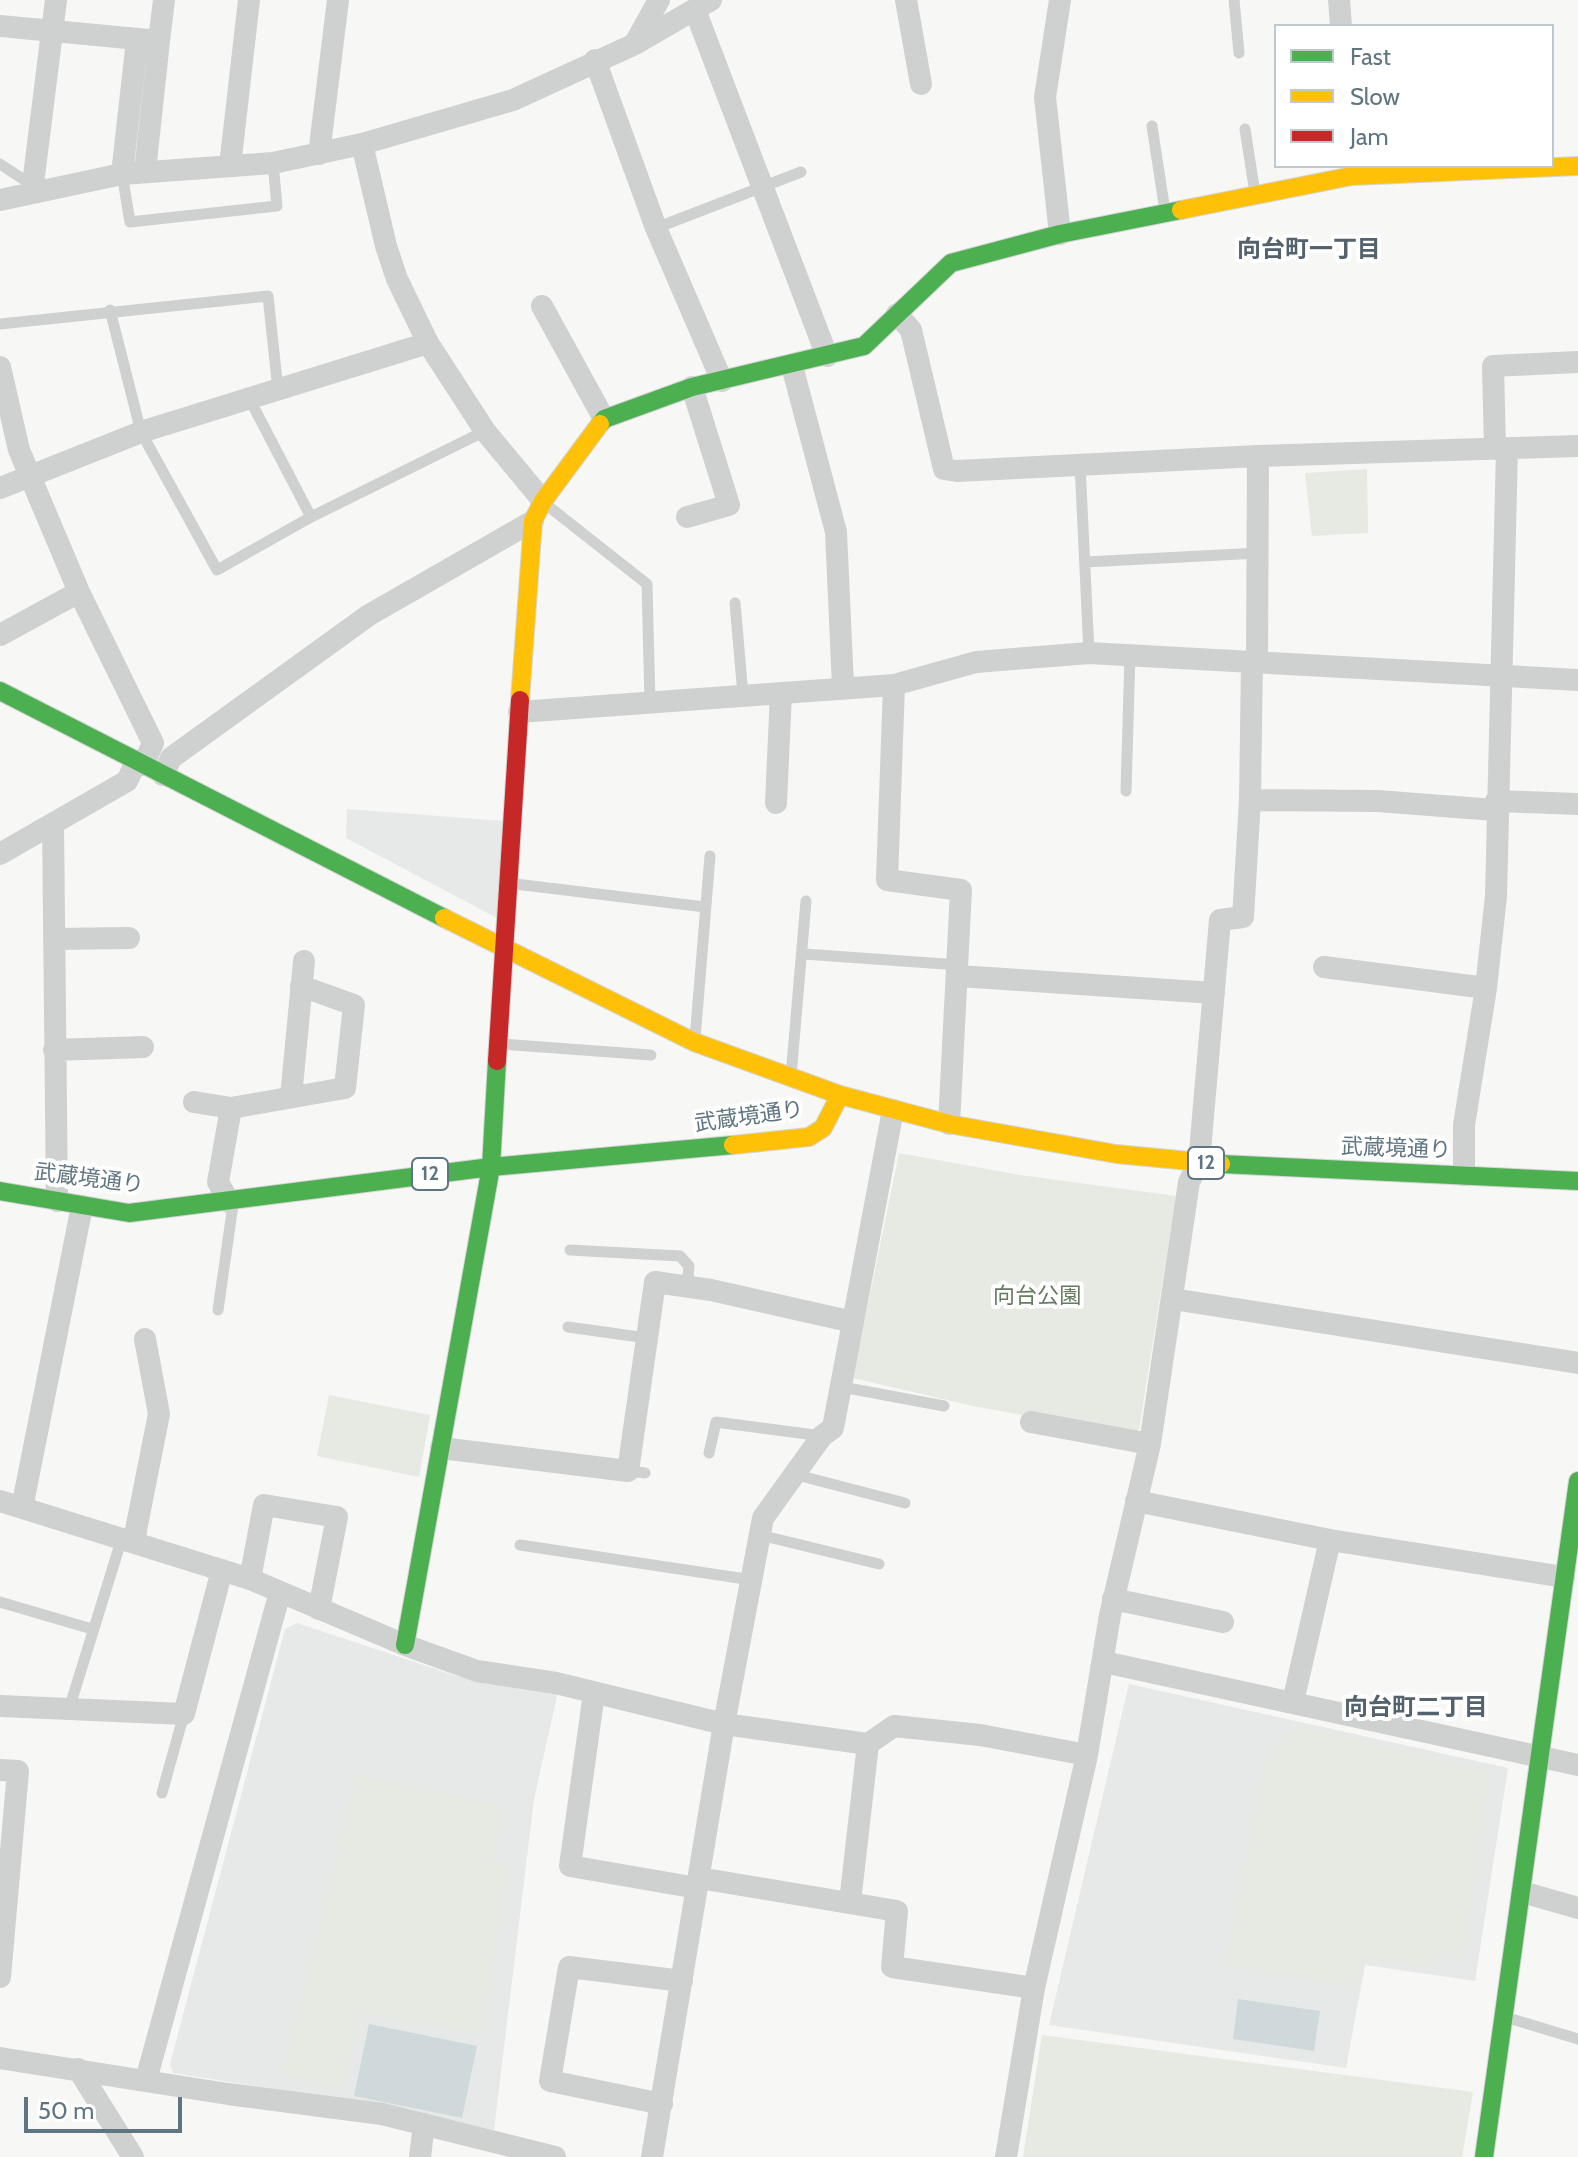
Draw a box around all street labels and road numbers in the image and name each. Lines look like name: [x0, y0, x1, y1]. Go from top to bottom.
street label: 武蔵境通り: [693, 1096, 805, 1138]
street label: 武蔵境通り: [1341, 1134, 1451, 1164]
road number: 12: [1188, 1147, 1224, 1179]
road number: 12: [412, 1158, 448, 1190]
street label: 武蔵境通り: [33, 1159, 145, 1199]

